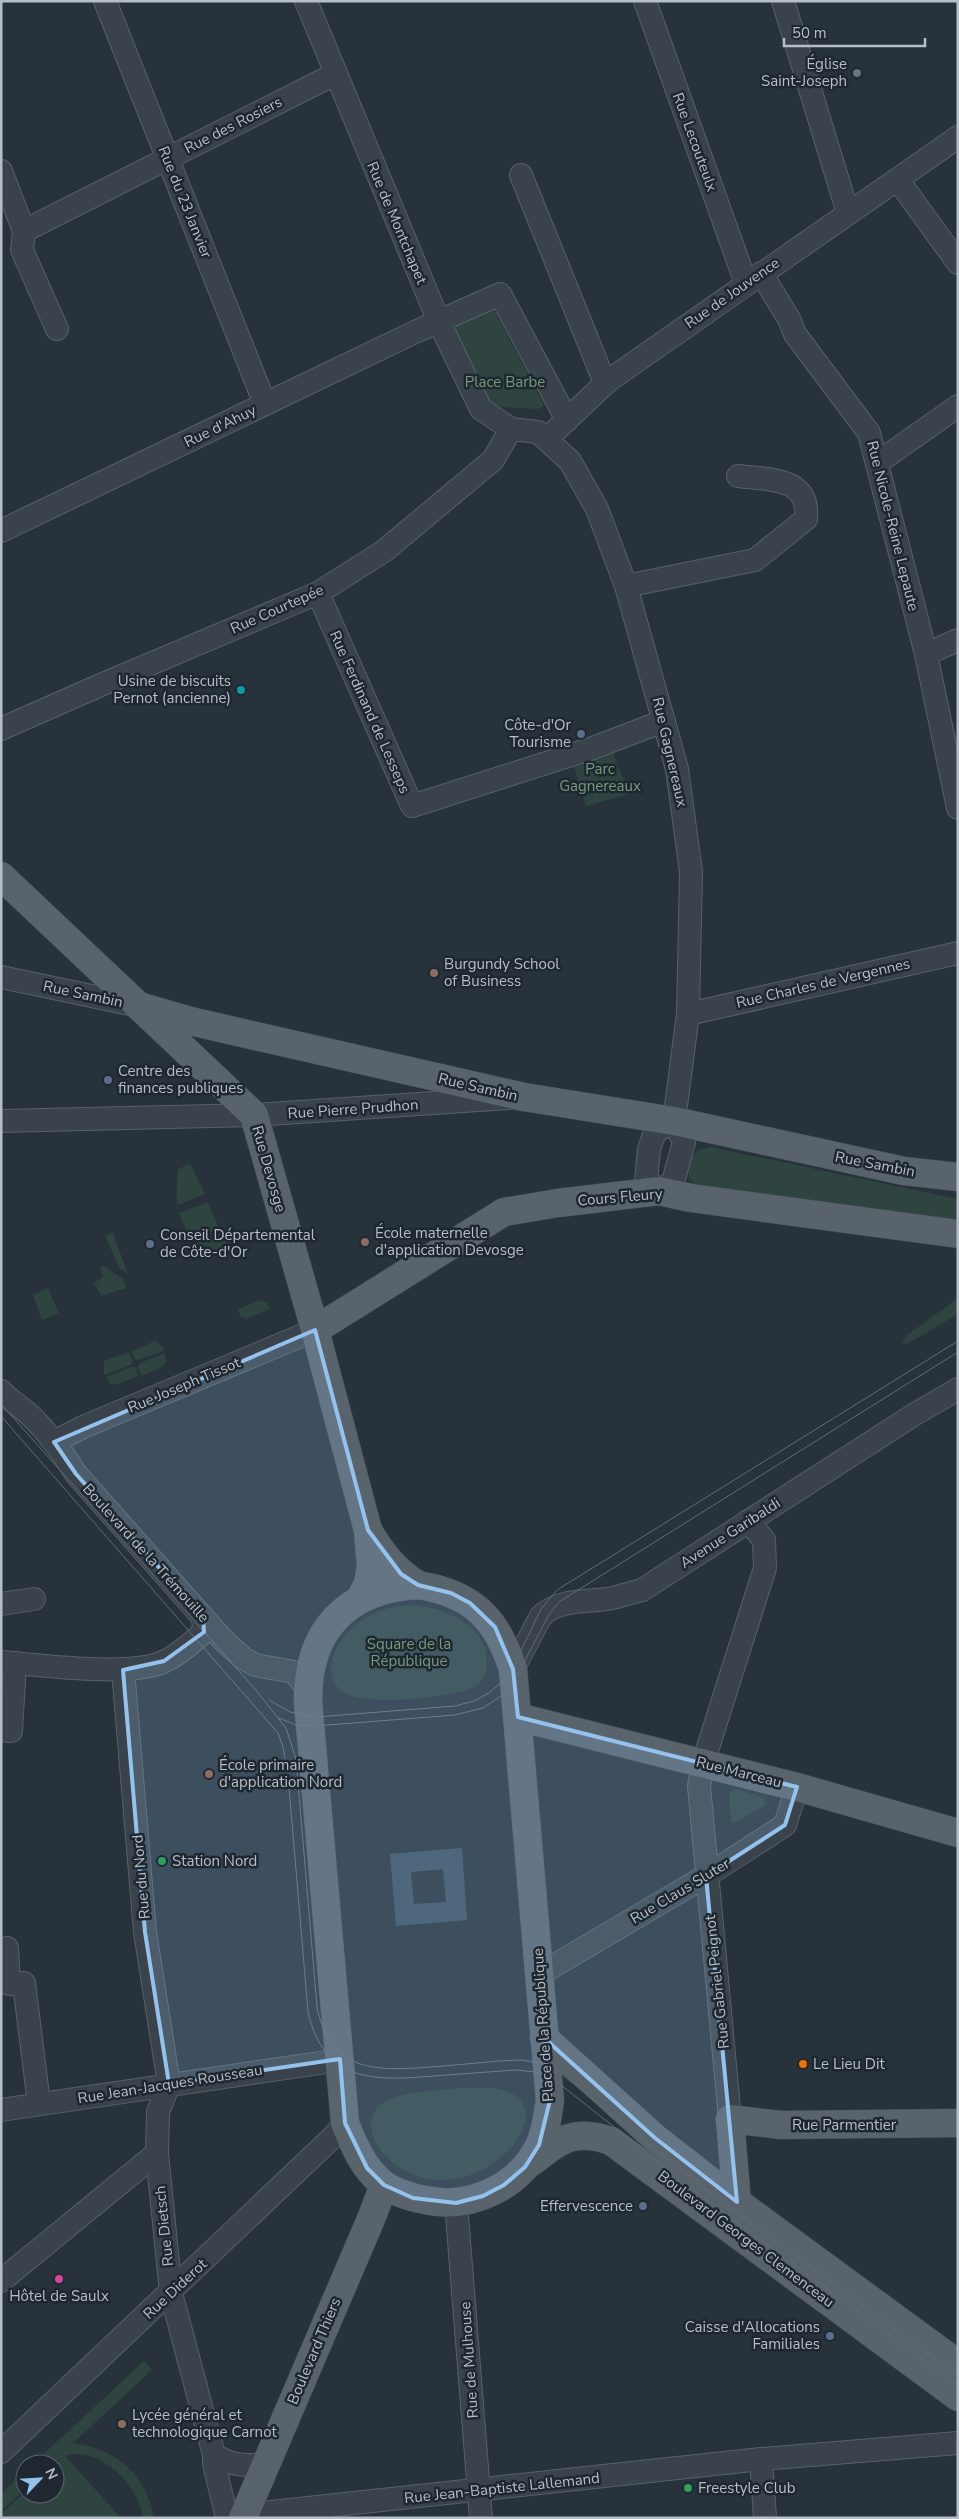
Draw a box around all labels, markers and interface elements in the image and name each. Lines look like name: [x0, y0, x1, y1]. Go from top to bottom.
scale bar: [784, 15, 925, 47]
text: 50 m: [792, 23, 827, 43]
place label: Église Saint-Joseph: [761, 54, 847, 91]
marker: Église Saint-Joseph: [851, 67, 863, 79]
street label: Rue Lecouteulx: [668, 90, 722, 194]
street label: Rue des Rosiers: [181, 92, 285, 158]
street label: Rue du 23 Janvier: [153, 143, 217, 261]
street label: Rue de Montchapet: [362, 159, 432, 288]
street label: Rue de Jouvence: [681, 253, 783, 333]
park label: Place Barbe: [465, 372, 545, 392]
street label: Rue d'Ahuy: [181, 400, 260, 452]
street label: Rue Nicole-Reine Lepaute: [862, 439, 924, 613]
street label: Rue Courtepée: [227, 579, 327, 639]
street label: Rue Ferdinand de Lesseps: [325, 627, 415, 797]
place label: Usine de biscuits Pernot (ancienne): [113, 671, 231, 708]
marker: Usine de biscuits Pernot (ancienne): [235, 684, 247, 696]
street label: Rue Gagnereaux: [648, 695, 692, 809]
place label: Côte-d'Or Tourisme: [504, 715, 572, 752]
marker: Côte-d'Or Tourisme: [575, 728, 587, 740]
park label: Parc Gagnereaux: [559, 759, 641, 796]
street label: Rue Charles de Vergennes: [734, 953, 912, 1013]
place label: Burgundy School of Business: [444, 954, 560, 991]
marker: Burgundy School of Business: [428, 967, 440, 979]
street label: Rue Sambin: [41, 976, 125, 1012]
place label: Centre des finances publiques: [118, 1061, 243, 1098]
street label: Rue Sambin: [436, 1068, 520, 1106]
marker: Centre des finances publiques: [102, 1074, 114, 1086]
street label: Rue Pierre Prudhon: [287, 1094, 419, 1124]
street label: Rue Devosge: [247, 1123, 291, 1215]
street label: Rue Sambin: [833, 1146, 917, 1182]
street label: Cours Fleury: [577, 1183, 664, 1211]
place label: École maternelle d'application Devosge: [375, 1223, 524, 1260]
place label: Conseil Départemental de Côte-d'Or: [160, 1225, 316, 1262]
marker: École maternelle d'application Devosge: [359, 1236, 371, 1248]
marker: Conseil Départemental de Côte-d'Or: [144, 1238, 156, 1250]
street label: Rue Joseph Tissot: [125, 1352, 244, 1418]
street label: Boulevard de la Trémouille: [78, 1479, 214, 1627]
street label: Avenue Garibaldi: [676, 1493, 784, 1573]
park label: Square de la République: [367, 1634, 451, 1671]
street label: Rue Marceau: [694, 1752, 784, 1792]
place label: École primaire d'application Nord: [219, 1755, 342, 1792]
marker: École primaire d'application Nord: [203, 1768, 215, 1780]
street label: Rue du Nord: [127, 1834, 155, 1920]
place label: Station Nord: [172, 1851, 257, 1871]
street label: Rue Claus Sluter: [626, 1853, 734, 1929]
marker: Station Nord: [156, 1855, 168, 1867]
street label: Rue Gabriel Peignot: [700, 1913, 734, 2050]
street label: Place de la République: [528, 1947, 558, 2103]
place label: Le Lieu Dit: [813, 2054, 885, 2074]
marker: Le Lieu Dit: [797, 2058, 809, 2070]
street label: Rue Jean-Jacques Rousseau: [76, 2060, 264, 2108]
street label: Rue Parmentier: [792, 2115, 897, 2135]
street label: Boulevard Georges Clemenceau: [654, 2166, 838, 2312]
street label: Rue Dietsch: [150, 2185, 178, 2267]
place label: Effervescence: [540, 2196, 633, 2216]
marker: Effervescence: [637, 2200, 649, 2212]
street label: Rue Diderot: [139, 2254, 212, 2324]
marker: Hôtel de Saulx: [53, 2273, 65, 2285]
place label: Hôtel de Saulx: [9, 2286, 109, 2306]
street label: Boulevard Thiers: [283, 2295, 345, 2407]
street label: Rue de Mulhouse: [455, 2301, 483, 2419]
place label: Caisse d'Allocations Familiales: [685, 2317, 820, 2354]
marker: Caisse d'Allocations Familiales: [824, 2330, 836, 2342]
place label: Lycée général et technologique Carnot: [132, 2405, 277, 2442]
marker: Lycée général et technologique Carnot: [116, 2418, 128, 2430]
north arrow: [15, 2454, 65, 2504]
text: N: [41, 2465, 62, 2482]
street label: Rue Jean-Baptiste Lallemand: [403, 2468, 601, 2508]
place label: Freestyle Club: [698, 2478, 796, 2498]
marker: Freestyle Club: [682, 2482, 694, 2494]

